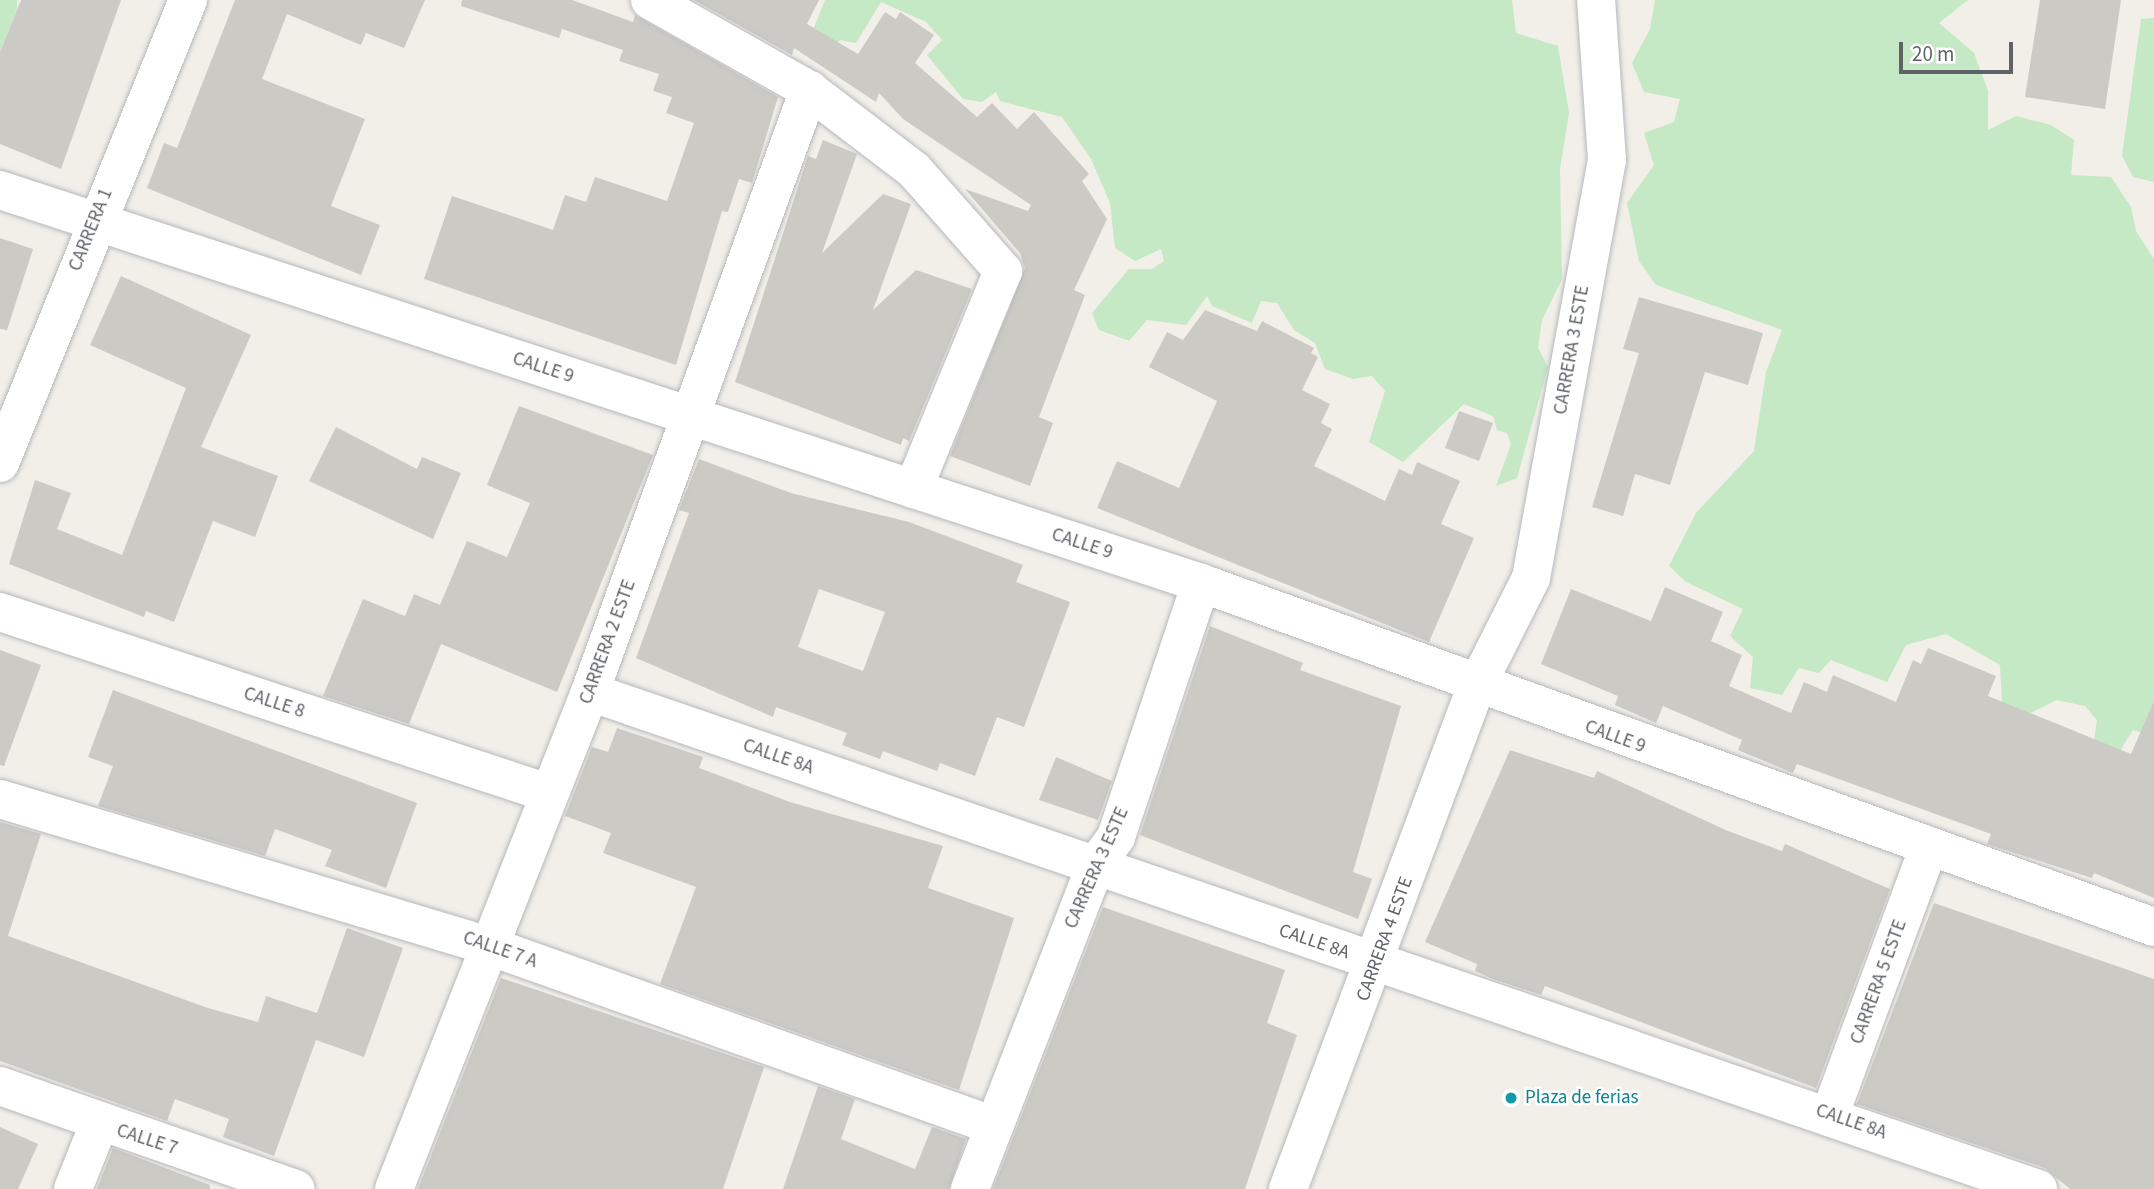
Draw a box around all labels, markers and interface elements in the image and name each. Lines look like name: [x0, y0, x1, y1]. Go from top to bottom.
scale bar: [1902, 28, 2016, 72]
text: 20 m: [1912, 39, 1954, 69]
street label: CARRERA 1: [64, 185, 118, 275]
street label: CARRERA 3 ESTE: [1549, 284, 1595, 416]
street label: CALLE 9: [510, 347, 576, 389]
street label: CALLE 9: [1049, 523, 1115, 565]
street label: CARRERA 2 ESTE: [575, 577, 641, 707]
street label: CALLE 8: [241, 682, 307, 724]
street label: CALLE 9: [1582, 716, 1648, 758]
street label: CALLE 8A: [740, 734, 816, 780]
street label: CARRERA 3 ESTE: [1060, 804, 1134, 932]
street label: CARRERA 4 ESTE: [1352, 874, 1418, 1004]
street label: CARRERA 5 ESTE: [1846, 917, 1912, 1047]
street label: CALLE 8A: [1276, 919, 1352, 965]
street label: CALLE 7 A: [460, 927, 540, 973]
place label: Plaza de ferias: [1525, 1087, 1639, 1109]
marker: Plaza de ferias: [1503, 1090, 1519, 1106]
street label: CALLE 8A: [1813, 1099, 1889, 1145]
street label: CALLE 7: [114, 1119, 180, 1161]

